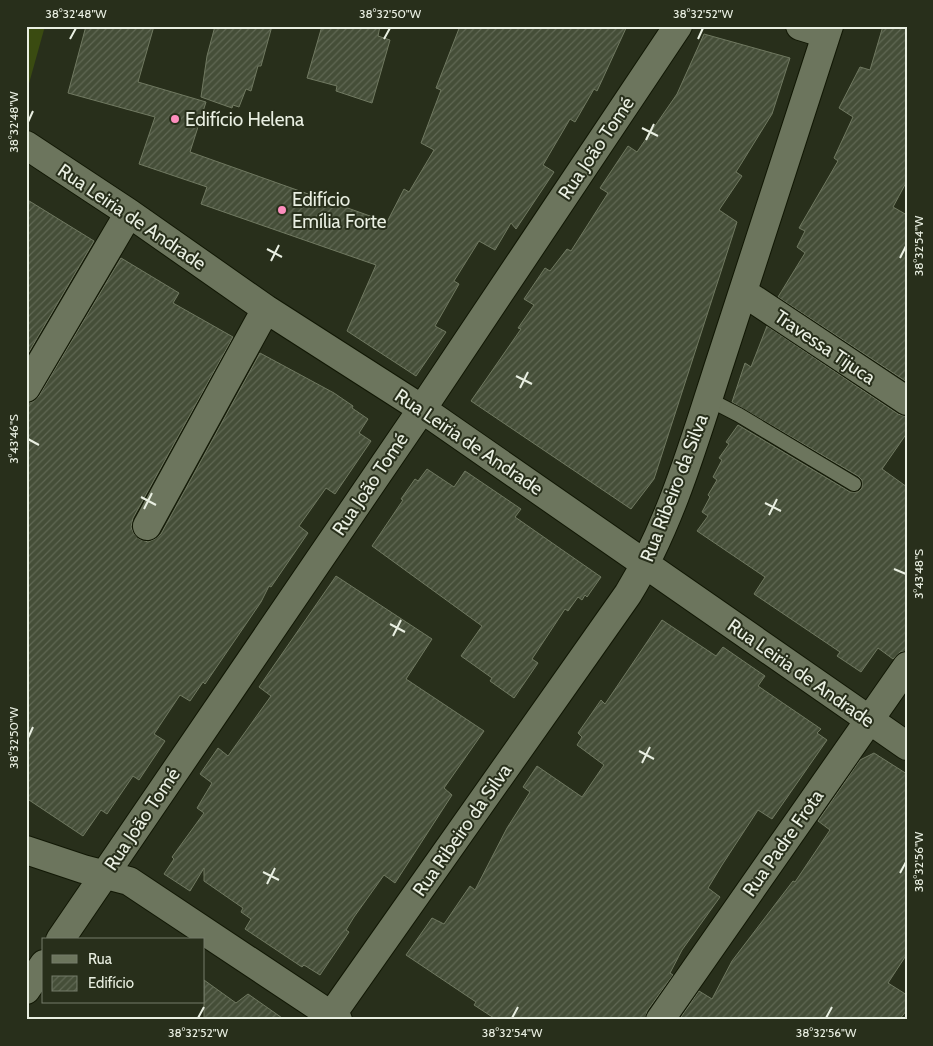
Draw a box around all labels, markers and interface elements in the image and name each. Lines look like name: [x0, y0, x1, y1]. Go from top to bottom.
text: 38°32'48"W: [45, 6, 107, 21]
text: 38°32'50"W: [359, 6, 422, 21]
text: 38°32'52"W: [673, 6, 734, 21]
text: 38°32'48"W: [6, 91, 21, 153]
street label: Rua João Tomé: [553, 92, 639, 204]
place label: Edifício Helena: [185, 108, 304, 131]
marker: Edifício Helena: [169, 113, 181, 125]
street label: Rua Leiria de Andrade: [54, 159, 211, 275]
place label: Edifício Emília Forte: [292, 188, 387, 233]
marker: Edifício Emília Forte: [276, 204, 288, 216]
text: 38°32'54"W: [911, 215, 926, 276]
street label: Travessa Tijuca: [770, 305, 880, 389]
street label: Rua Leiria de Andrade: [391, 384, 548, 500]
street label: Rua Ribeiro da Silva: [635, 411, 713, 565]
text: 3°43'46"S: [6, 414, 21, 464]
street label: Rua João Tomé: [327, 428, 413, 540]
text: 3°43'48"S: [911, 549, 926, 599]
street label: Rua Leiria de Andrade: [723, 614, 879, 732]
text: 38°32'50"W: [6, 706, 21, 769]
street label: Rua Ribeiro da Silva: [408, 759, 516, 901]
street label: Rua João Tomé: [99, 763, 185, 875]
street label: Rua Padre Frota: [738, 785, 828, 901]
text: 38°32'56"W: [911, 831, 926, 892]
legend: [42, 938, 205, 1004]
text: Rua: [88, 950, 113, 968]
text: Edifício: [88, 974, 134, 992]
text: 38°32'52"W: [168, 1025, 229, 1040]
text: 38°32'54"W: [482, 1025, 543, 1040]
text: 38°32'56"W: [796, 1025, 857, 1040]

